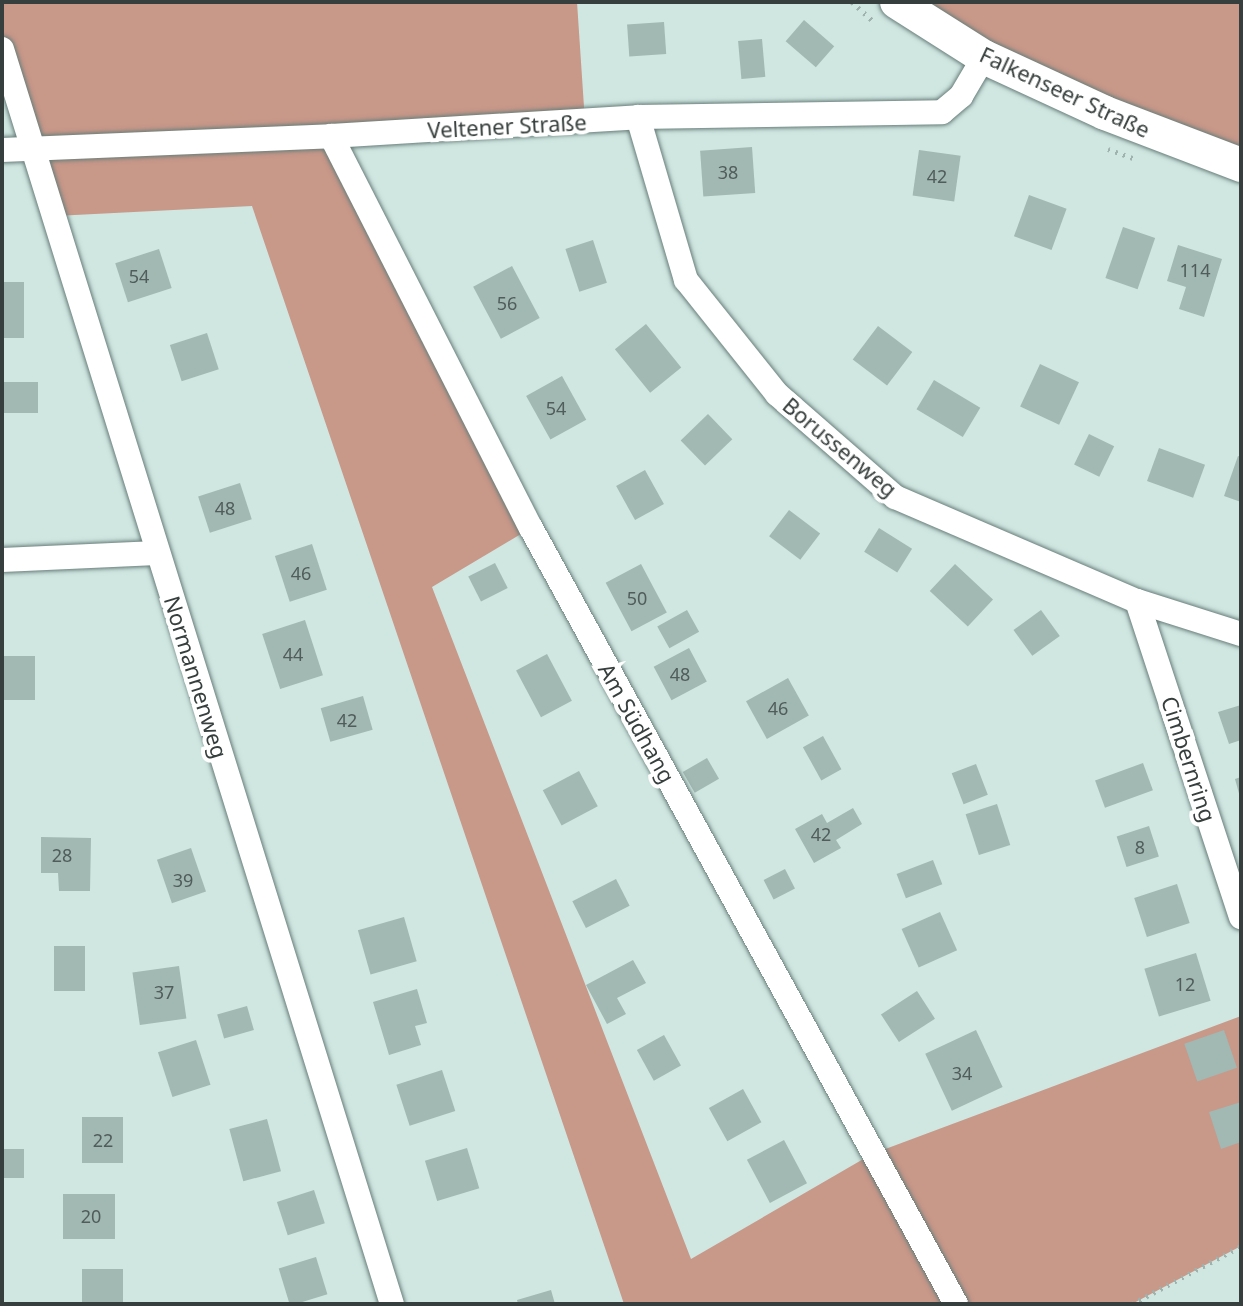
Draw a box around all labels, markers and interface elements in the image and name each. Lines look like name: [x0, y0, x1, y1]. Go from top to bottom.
street label: Falkenseer Straße: [976, 41, 1154, 143]
street label: Veltener Straße: [427, 109, 587, 143]
house number: 38: [718, 161, 738, 183]
house number: 42: [927, 165, 947, 187]
house number: 114: [1180, 259, 1210, 281]
house number: 54: [129, 265, 149, 287]
house number: 56: [497, 292, 517, 314]
street label: Borussenweg: [778, 392, 902, 502]
house number: 54: [546, 397, 566, 419]
house number: 48: [215, 497, 235, 519]
house number: 46: [291, 562, 311, 584]
house number: 50: [627, 587, 647, 609]
street label: Normannenweg: [159, 593, 233, 761]
house number: 44: [283, 643, 303, 665]
street label: Am Südhang: [593, 659, 681, 787]
house number: 48: [670, 663, 690, 685]
street label: Cimbernring: [1156, 693, 1222, 825]
house number: 46: [768, 697, 788, 719]
house number: 42: [337, 709, 357, 731]
house number: 42: [811, 823, 831, 845]
house number: 8: [1135, 836, 1145, 858]
house number: 28: [52, 844, 72, 866]
house number: 39: [173, 869, 193, 891]
house number: 12: [1175, 973, 1195, 995]
house number: 37: [154, 981, 174, 1003]
house number: 34: [952, 1062, 972, 1084]
house number: 22: [93, 1129, 113, 1151]
house number: 20: [81, 1205, 101, 1227]

